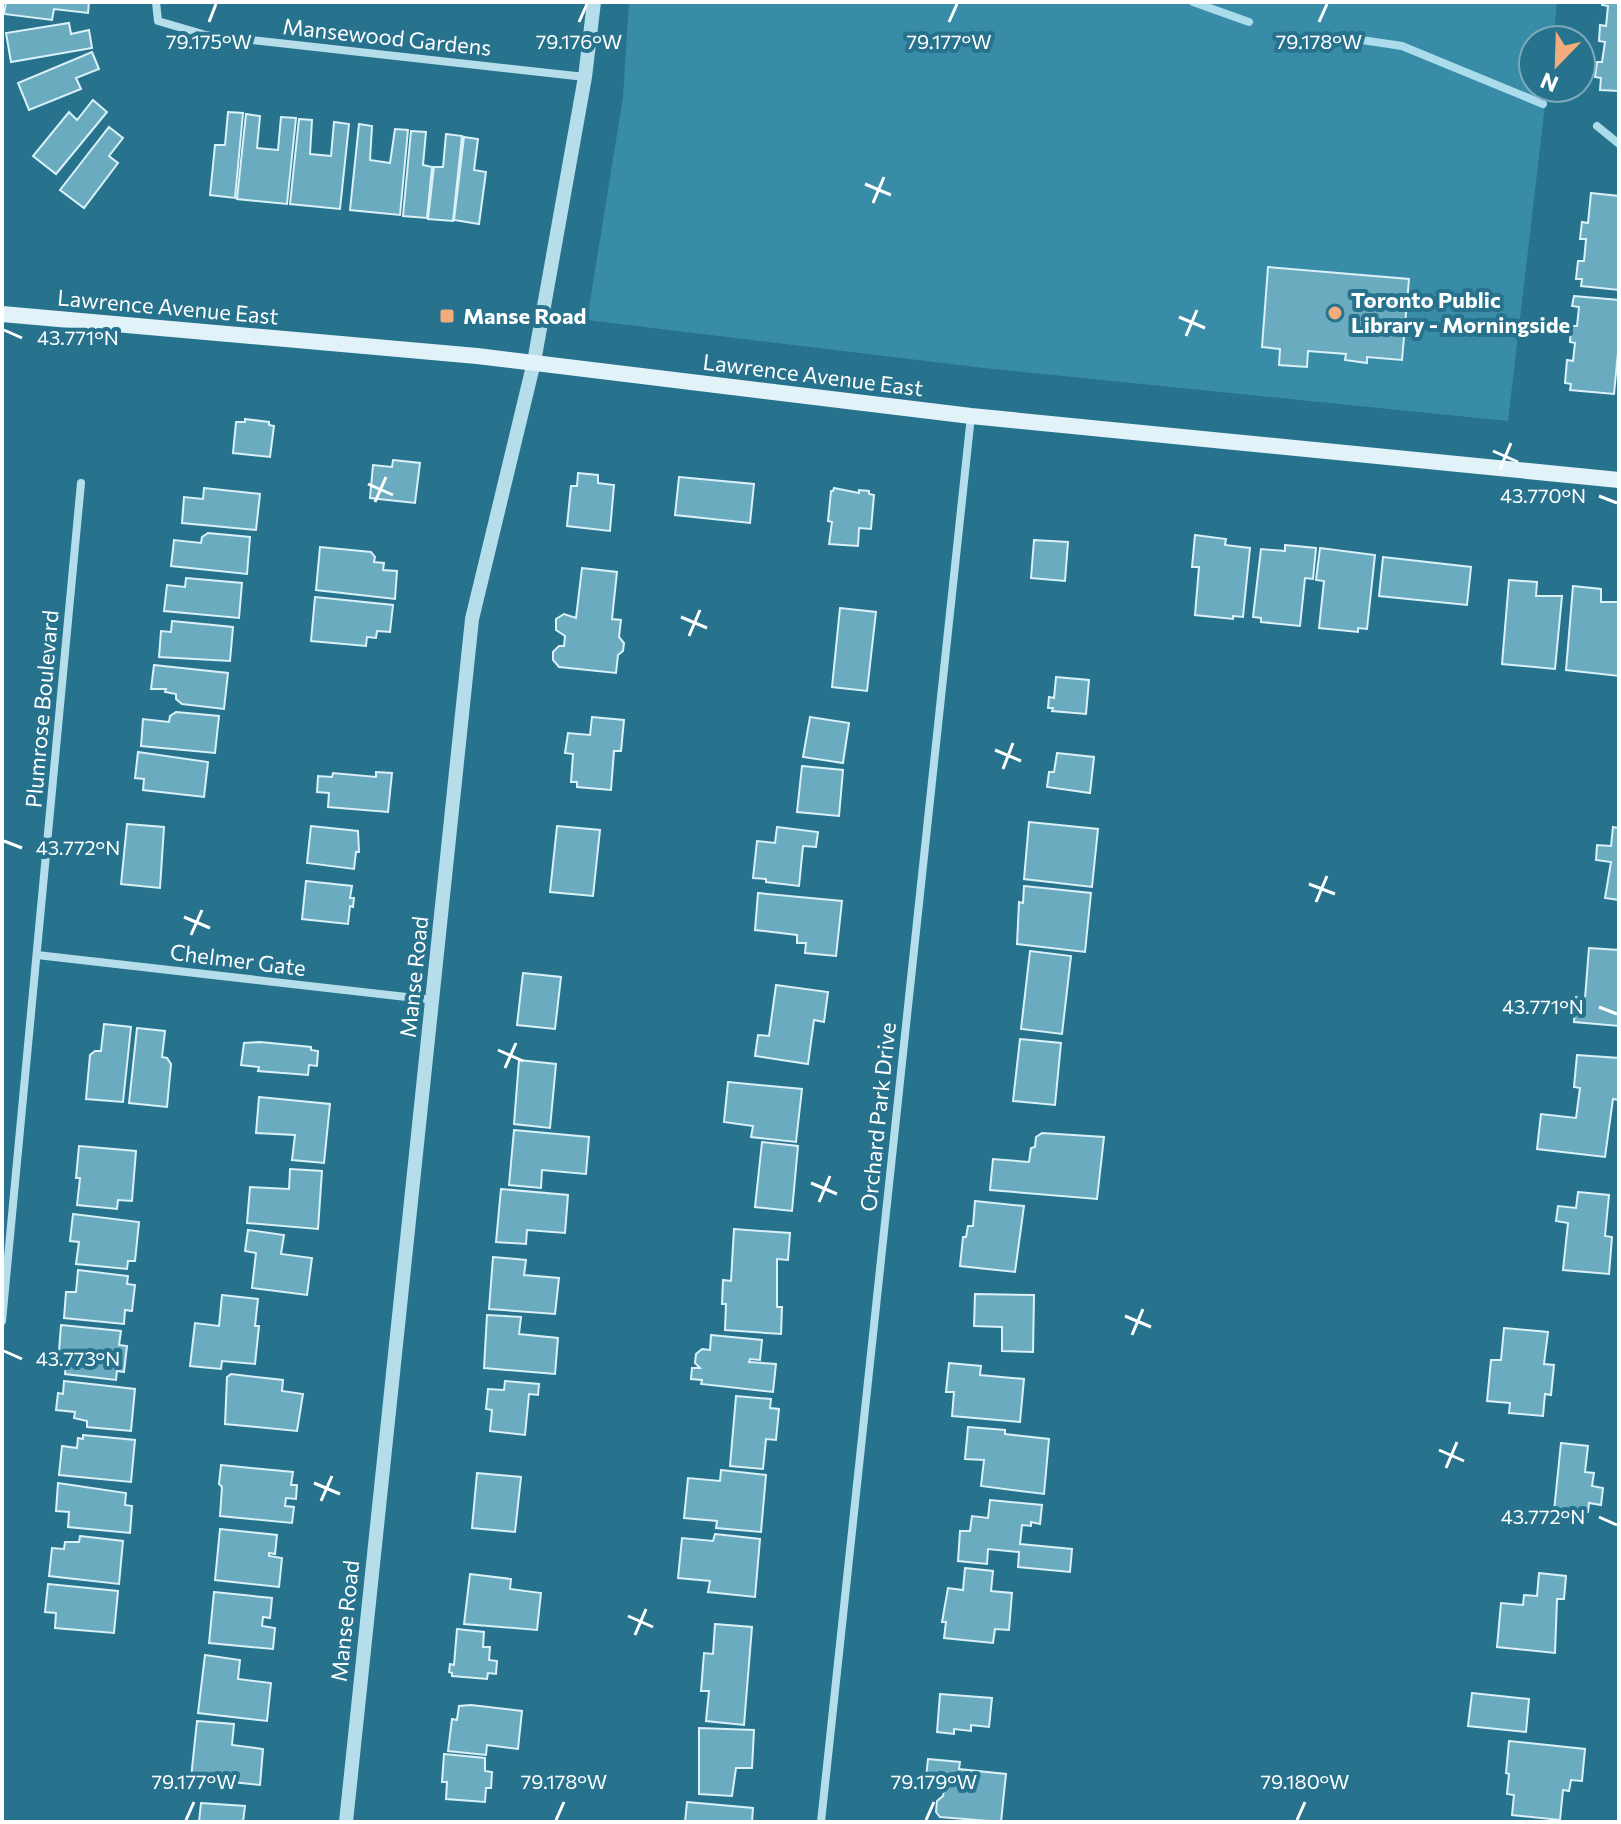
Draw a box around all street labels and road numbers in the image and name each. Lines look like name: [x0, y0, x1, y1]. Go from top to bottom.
street label: Mansewood Gardens: [281, 12, 493, 61]
street label: Lawrence Avenue East: [56, 283, 280, 330]
street label: Lawrence Avenue East: [701, 348, 925, 401]
street label: Plumrose Boulevard: [19, 609, 64, 809]
street label: Manse Road: [394, 915, 433, 1039]
street label: Chelmer Gate: [169, 938, 308, 981]
street label: Orchard Park Drive: [854, 1021, 901, 1213]
street label: Manse Road: [325, 1559, 364, 1683]

